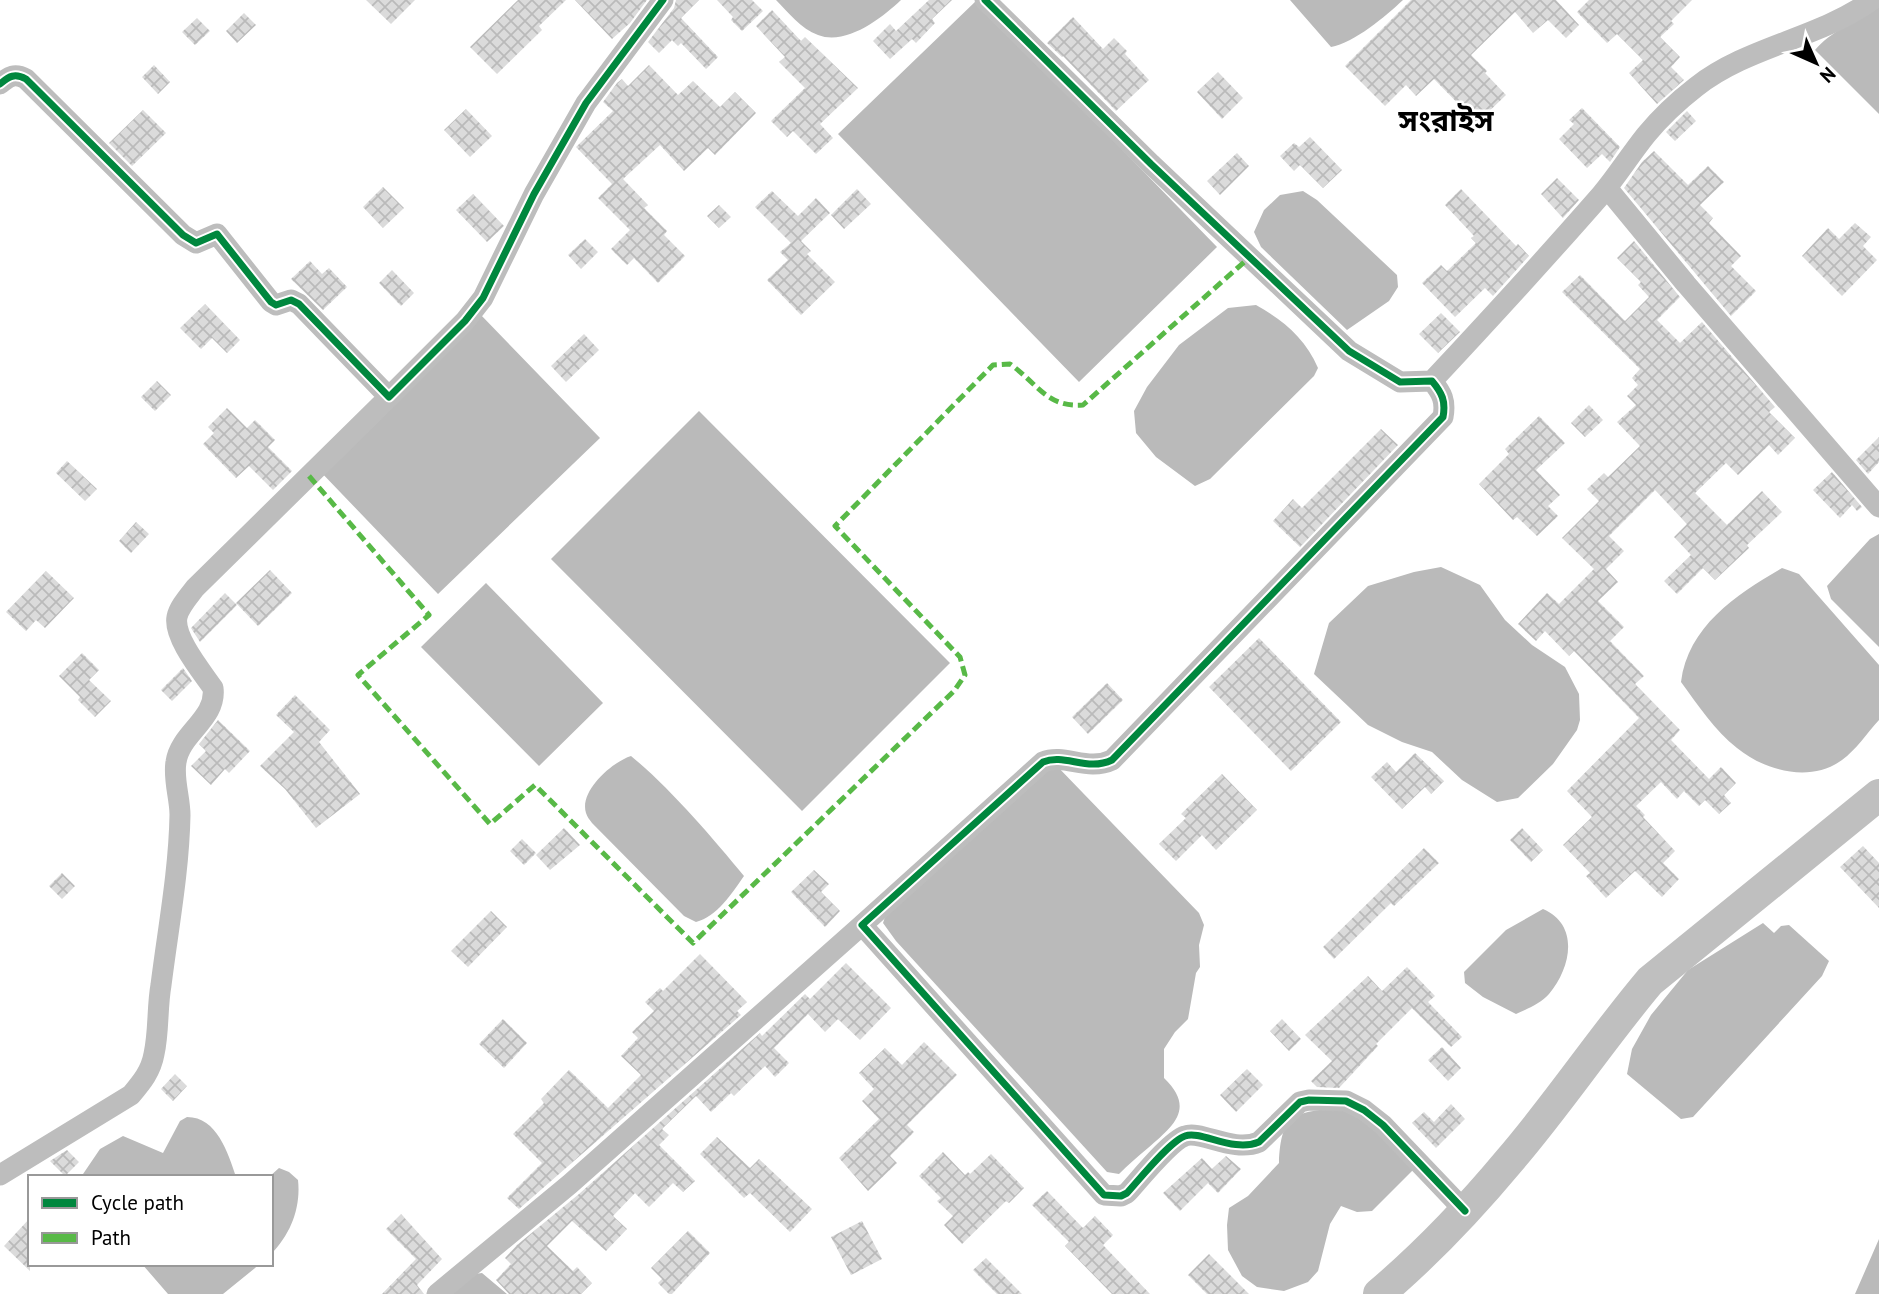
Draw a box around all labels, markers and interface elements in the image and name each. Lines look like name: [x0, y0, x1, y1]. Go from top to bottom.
north arrow: [1781, 28, 1851, 98]
text: N: [1815, 62, 1841, 88]
district label: সংরাইস: [1397, 100, 1494, 139]
legend: [28, 1175, 273, 1266]
text: Cycle path: [91, 1189, 184, 1216]
text: Path: [91, 1224, 131, 1251]

